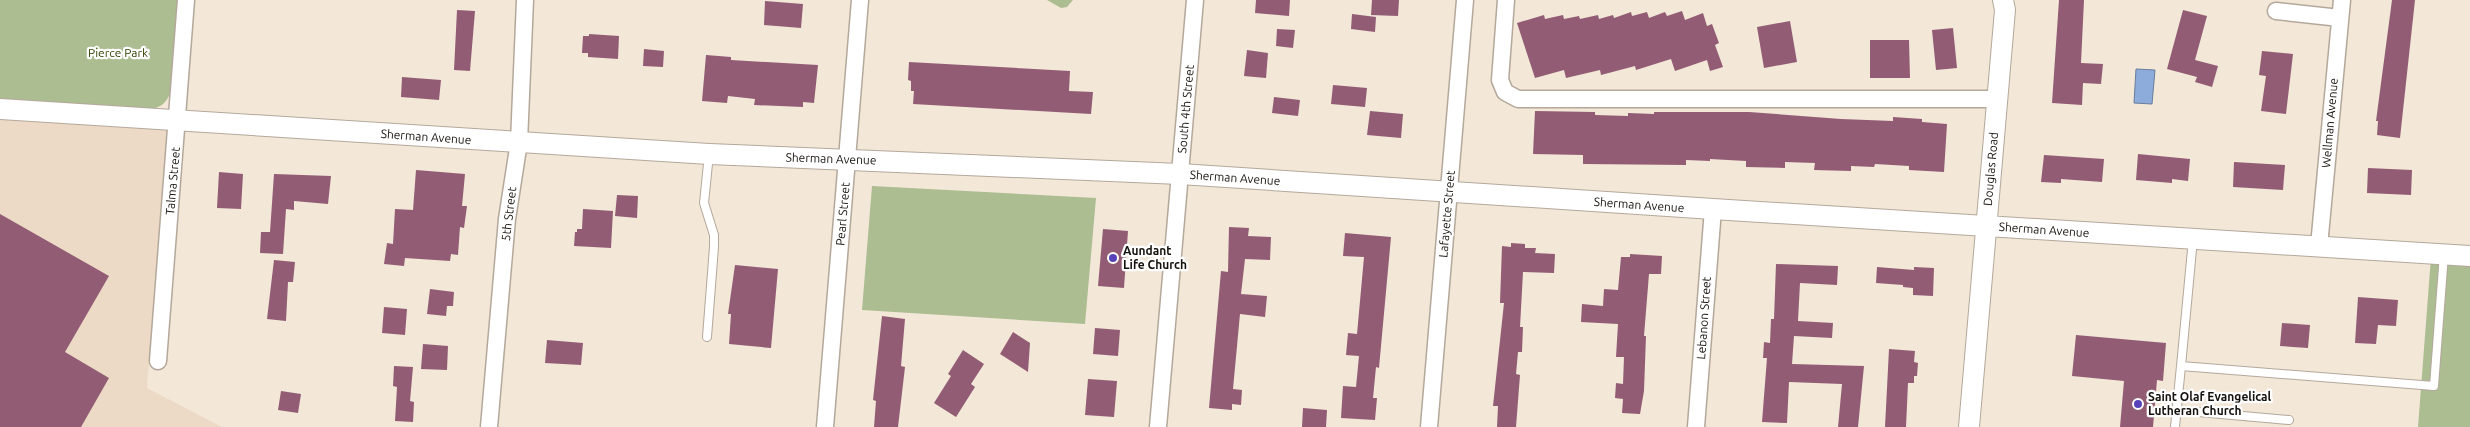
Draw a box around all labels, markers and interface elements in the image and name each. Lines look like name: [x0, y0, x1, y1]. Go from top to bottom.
park label: Pierce Park: [88, 46, 148, 59]
street label: South 4th Street: [1175, 64, 1196, 154]
street label: Wellman Avenue: [2319, 77, 2340, 169]
street label: Sherman Avenue: [380, 127, 472, 146]
street label: Douglas Road: [1981, 131, 2000, 206]
street label: Talma Street: [163, 146, 182, 216]
street label: Sherman Avenue: [785, 150, 877, 167]
street label: Sherman Avenue: [1189, 168, 1281, 187]
street label: Lafayette Street: [1436, 169, 1457, 258]
street label: Pearl Street: [833, 181, 852, 246]
street label: 5th Street: [499, 186, 518, 242]
street label: Sherman Avenue: [1593, 195, 1685, 214]
street label: Sherman Avenue: [1998, 220, 2090, 239]
place label: Aundant Life Church: [1123, 244, 1187, 271]
marker: Aundant Life Church: [1107, 252, 1119, 264]
street label: Lebanon Street: [1694, 276, 1713, 360]
place label: Saint Olaf Evangelical Lutheran Church: [2148, 390, 2271, 417]
marker: Saint Olaf Evangelical Lutheran Church: [2132, 398, 2144, 410]

